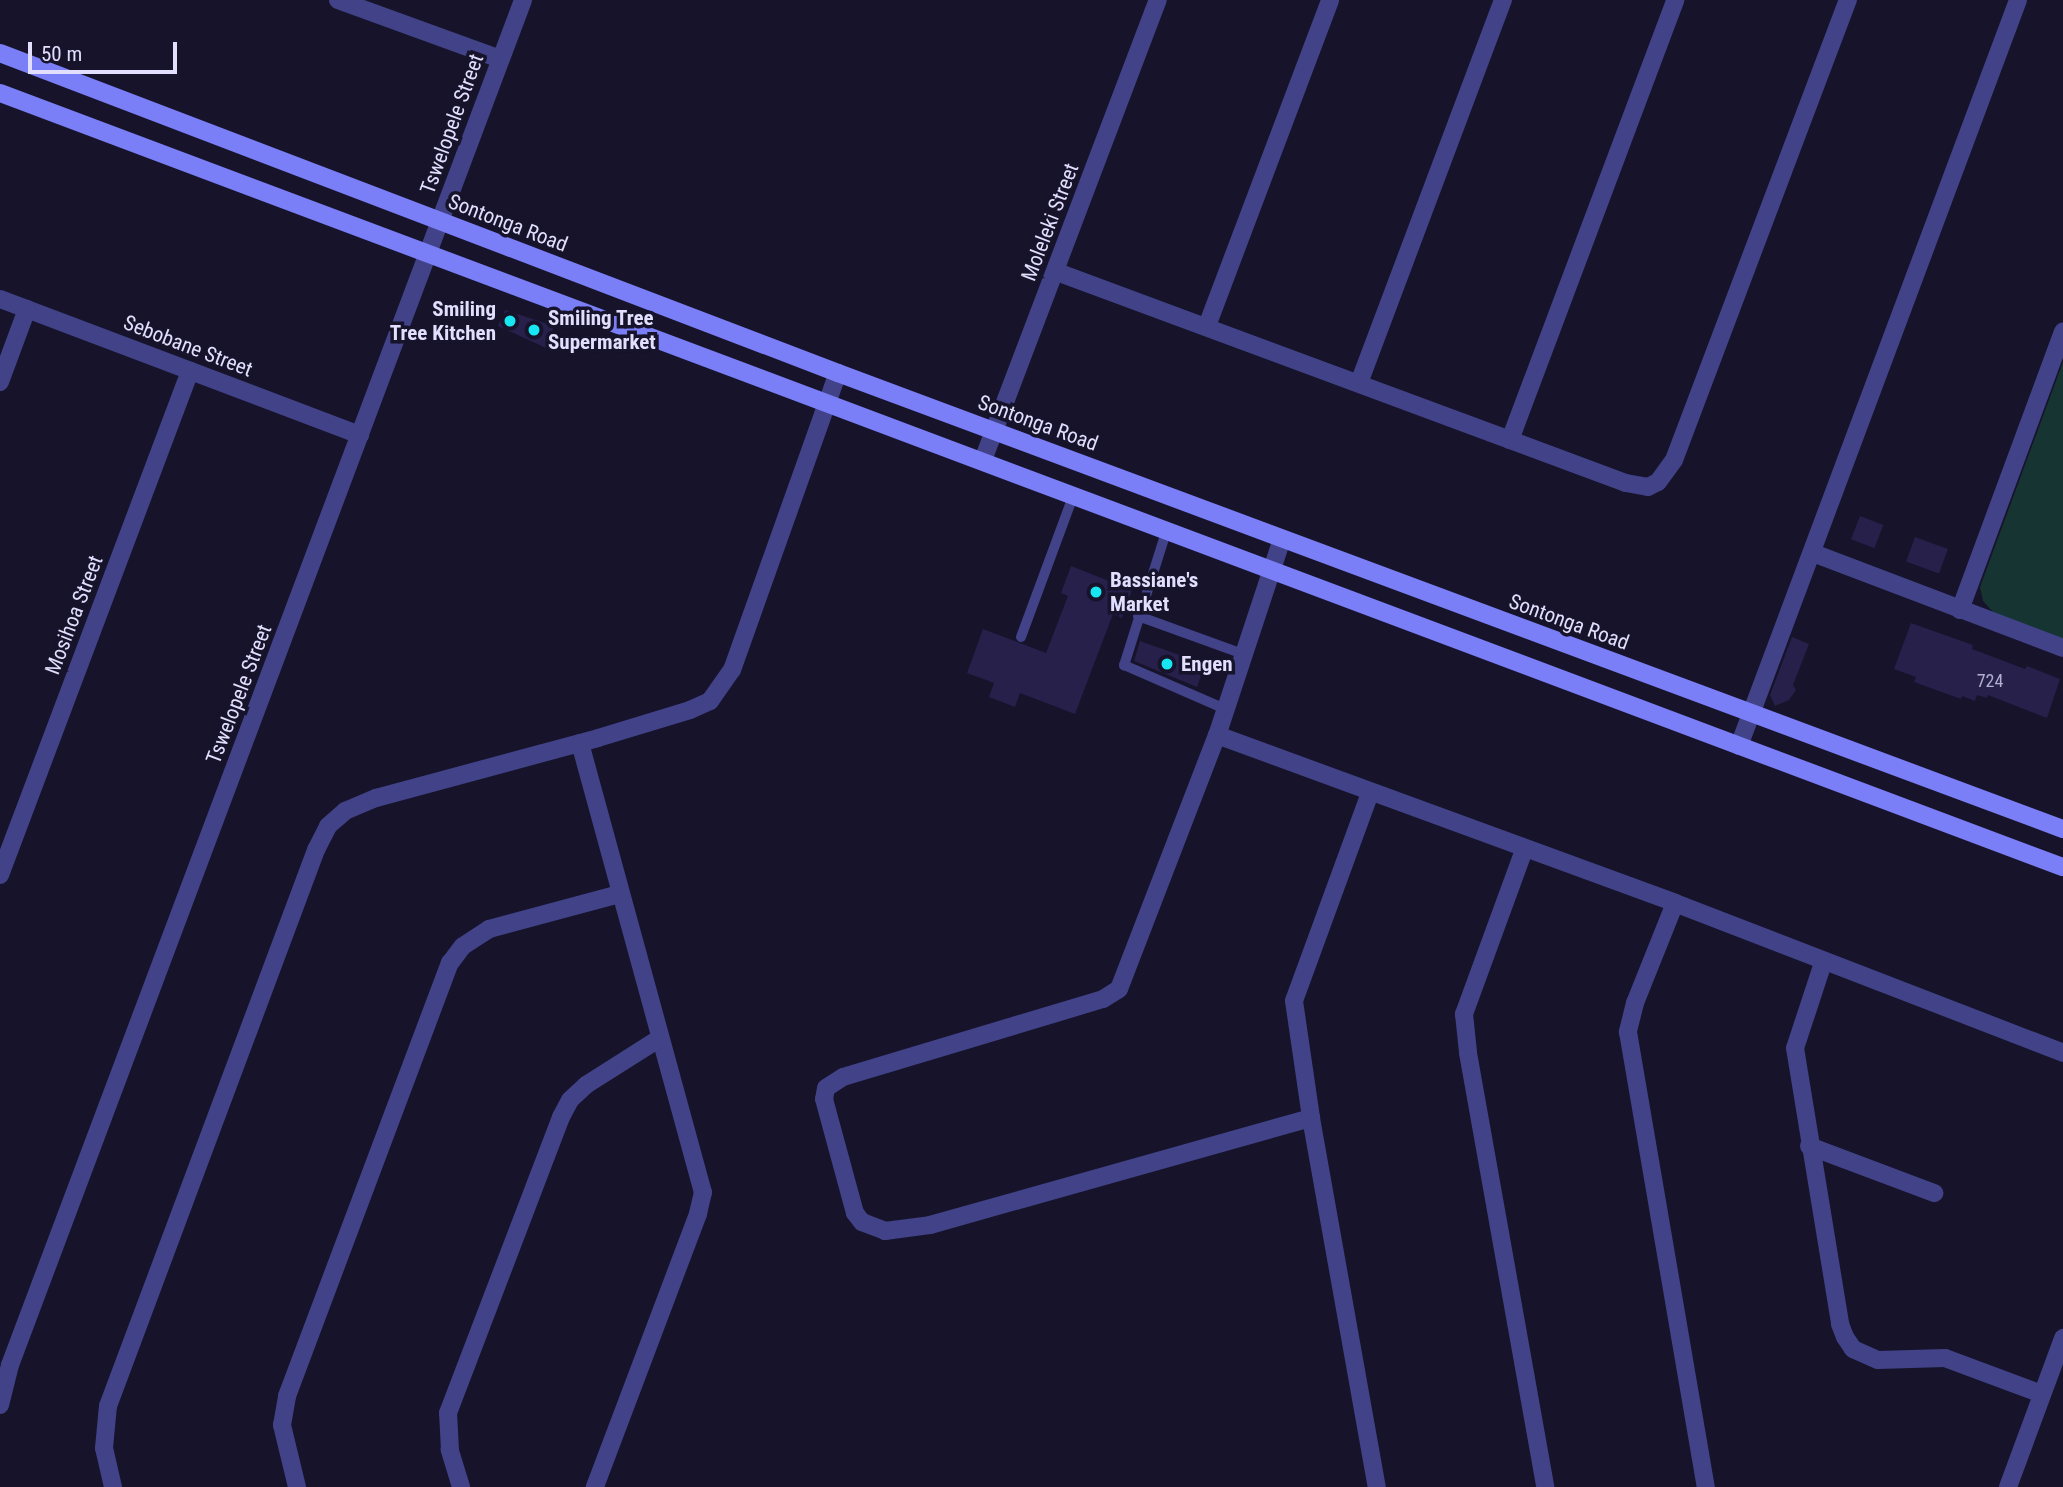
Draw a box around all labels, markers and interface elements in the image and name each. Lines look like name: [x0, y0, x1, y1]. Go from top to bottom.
scale bar: [32, 28, 180, 72]
text: 50 m: [41, 42, 82, 66]
street label: Tswelopele Street: [415, 51, 489, 197]
street label: Moleleki Street: [1016, 160, 1084, 284]
street label: Sontonga Road: [445, 189, 571, 257]
place label: Smiling Tree Kitchen: [390, 296, 496, 346]
place label: Smiling Tree Supermarket: [548, 305, 656, 355]
street label: Sebobane Street: [120, 310, 256, 382]
marker: Smiling Tree Kitchen: [502, 313, 518, 329]
marker: Smiling Tree Supermarket: [526, 322, 542, 338]
street label: Sontonga Road: [975, 390, 1101, 456]
street label: Mosihoa Street: [40, 552, 108, 678]
place label: Bassiane's Market: [1110, 567, 1198, 617]
marker: Bassiane's Market: [1088, 584, 1104, 600]
street label: Sontonga Road: [1506, 589, 1632, 655]
street label: Tswelopele Street: [201, 621, 277, 767]
place label: Engen: [1181, 651, 1233, 677]
marker: Engen: [1159, 656, 1175, 672]
house number: 724: [1977, 670, 2003, 692]

